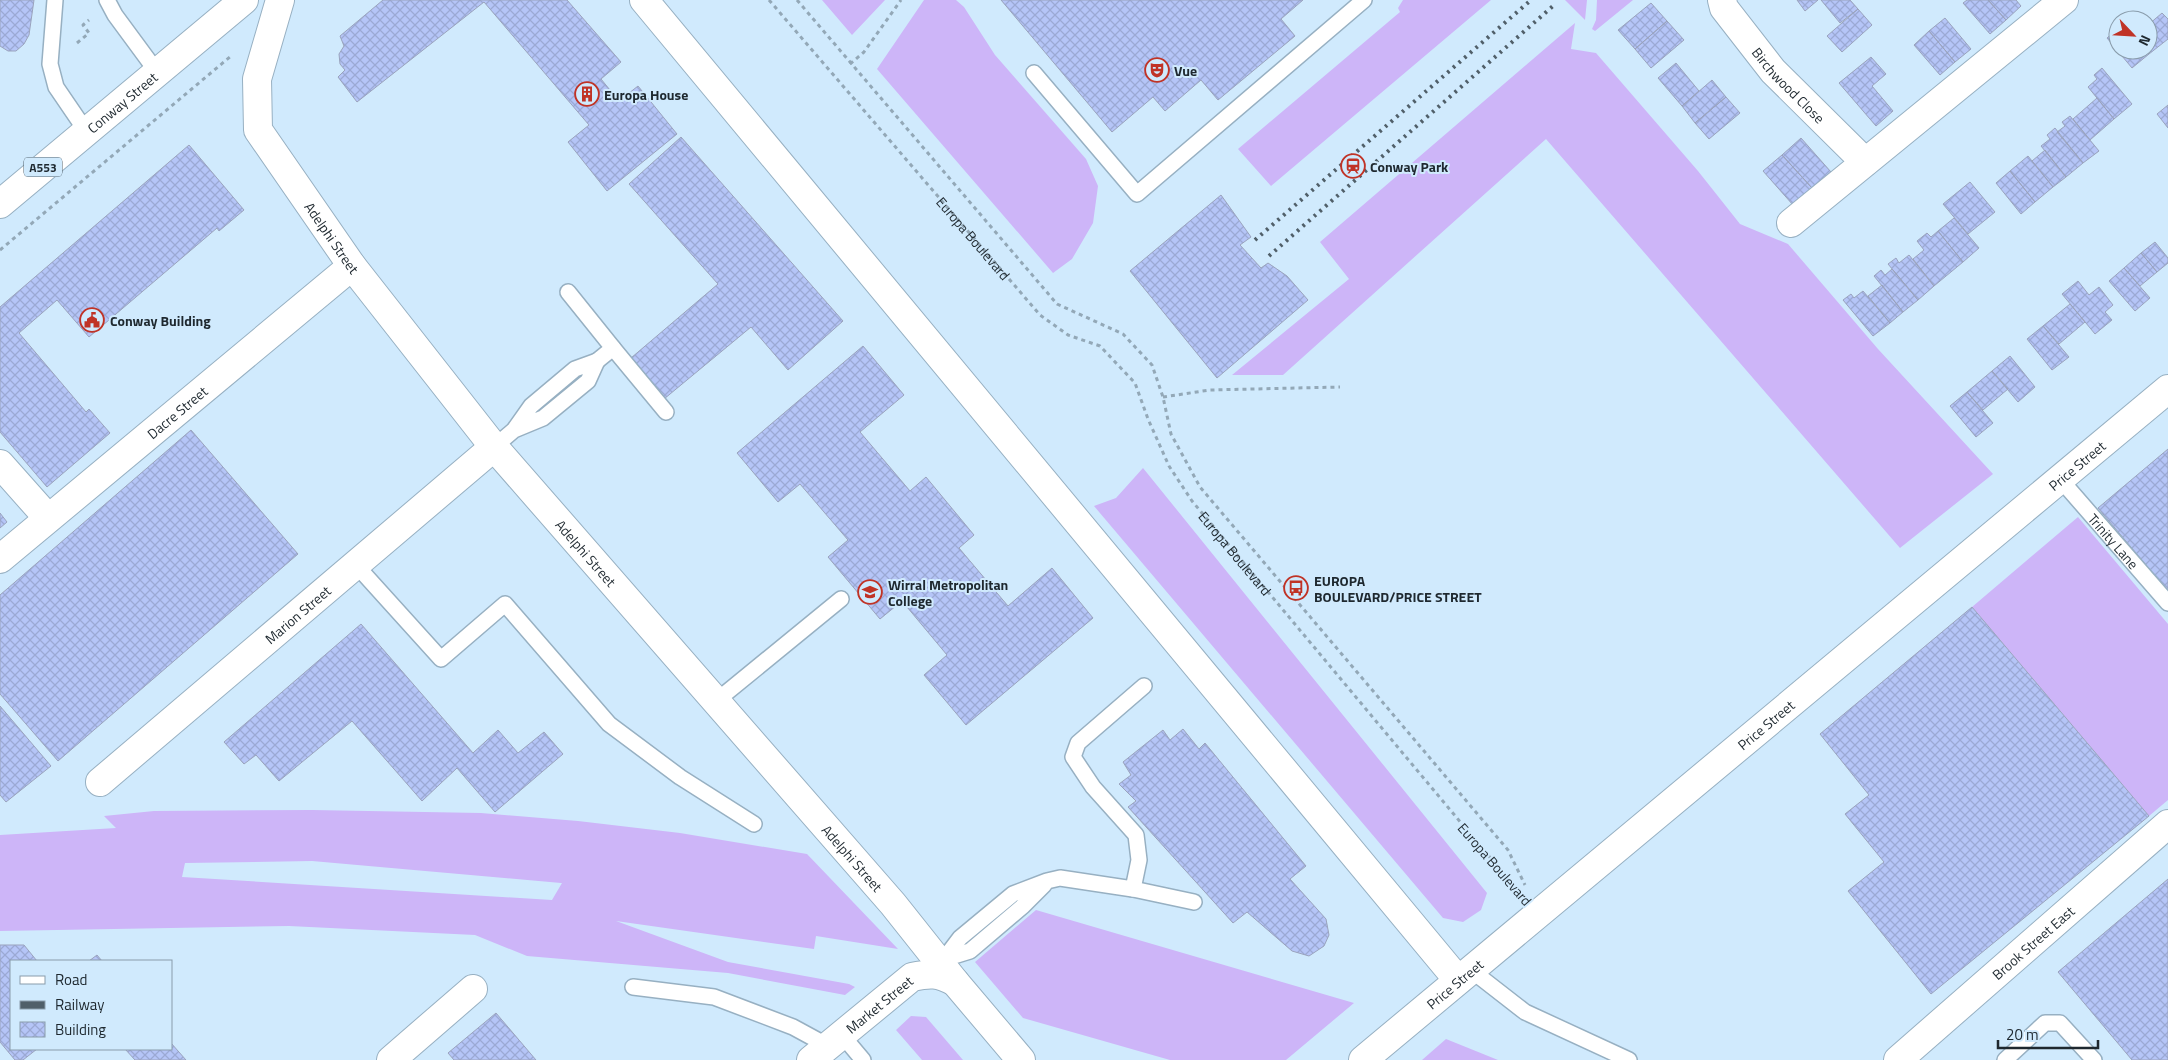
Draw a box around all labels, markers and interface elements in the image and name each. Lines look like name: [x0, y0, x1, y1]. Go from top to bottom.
north arrow: [2108, 10, 2158, 60]
text: N: [2134, 32, 2157, 50]
street label: Birchwood Close: [1748, 42, 1830, 128]
theatre icon: Vue: [1144, 57, 1170, 83]
place label: Vue: [1174, 60, 1197, 81]
street label: Conway Street: [82, 66, 162, 138]
building icon: Europa House: [574, 81, 600, 107]
place label: Europa House: [604, 84, 688, 105]
station icon: Conway Park: [1340, 153, 1366, 179]
place label: Conway Park: [1370, 156, 1449, 177]
road number: A553: [24, 158, 62, 176]
street label: Europa Boulevard: [932, 192, 1016, 284]
street label: Adelphi Street: [300, 197, 365, 278]
public building icon: Conway Building: [79, 307, 105, 333]
place label: Conway Building: [110, 310, 211, 331]
street label: Dacre Street: [142, 380, 212, 443]
street label: Price Street: [2044, 435, 2110, 495]
street label: Europa Boulevard: [1194, 506, 1277, 600]
street label: Trinity Lane: [2084, 508, 2144, 573]
street label: Adelphi Street: [551, 514, 622, 591]
place label: EUROPA BOULEVARD/PRICE STREET: [1314, 570, 1482, 607]
place label: Wirral Metropolitan College: [888, 574, 1008, 611]
bus stop icon: EUROPA BOULEVARD/PRICE STREET: [1283, 575, 1309, 601]
school or university icon: Wirral Metropolitan College: [857, 579, 883, 605]
street label: Marion Street: [260, 580, 335, 648]
street label: Price Street: [1732, 694, 1799, 755]
street label: Europa Boulevard: [1453, 818, 1537, 910]
street label: Adelphi Street: [817, 820, 888, 896]
street label: Brook Street East: [1987, 900, 2079, 984]
street label: Price Street: [1421, 954, 1488, 1014]
legend: [10, 960, 172, 1050]
text: Road: [55, 968, 87, 991]
street label: Market Street: [841, 970, 917, 1038]
text: Railway: [55, 993, 105, 1016]
text: Building: [55, 1018, 106, 1041]
scale bar: [1998, 1018, 2098, 1050]
text: 20 m: [2006, 1023, 2039, 1046]

